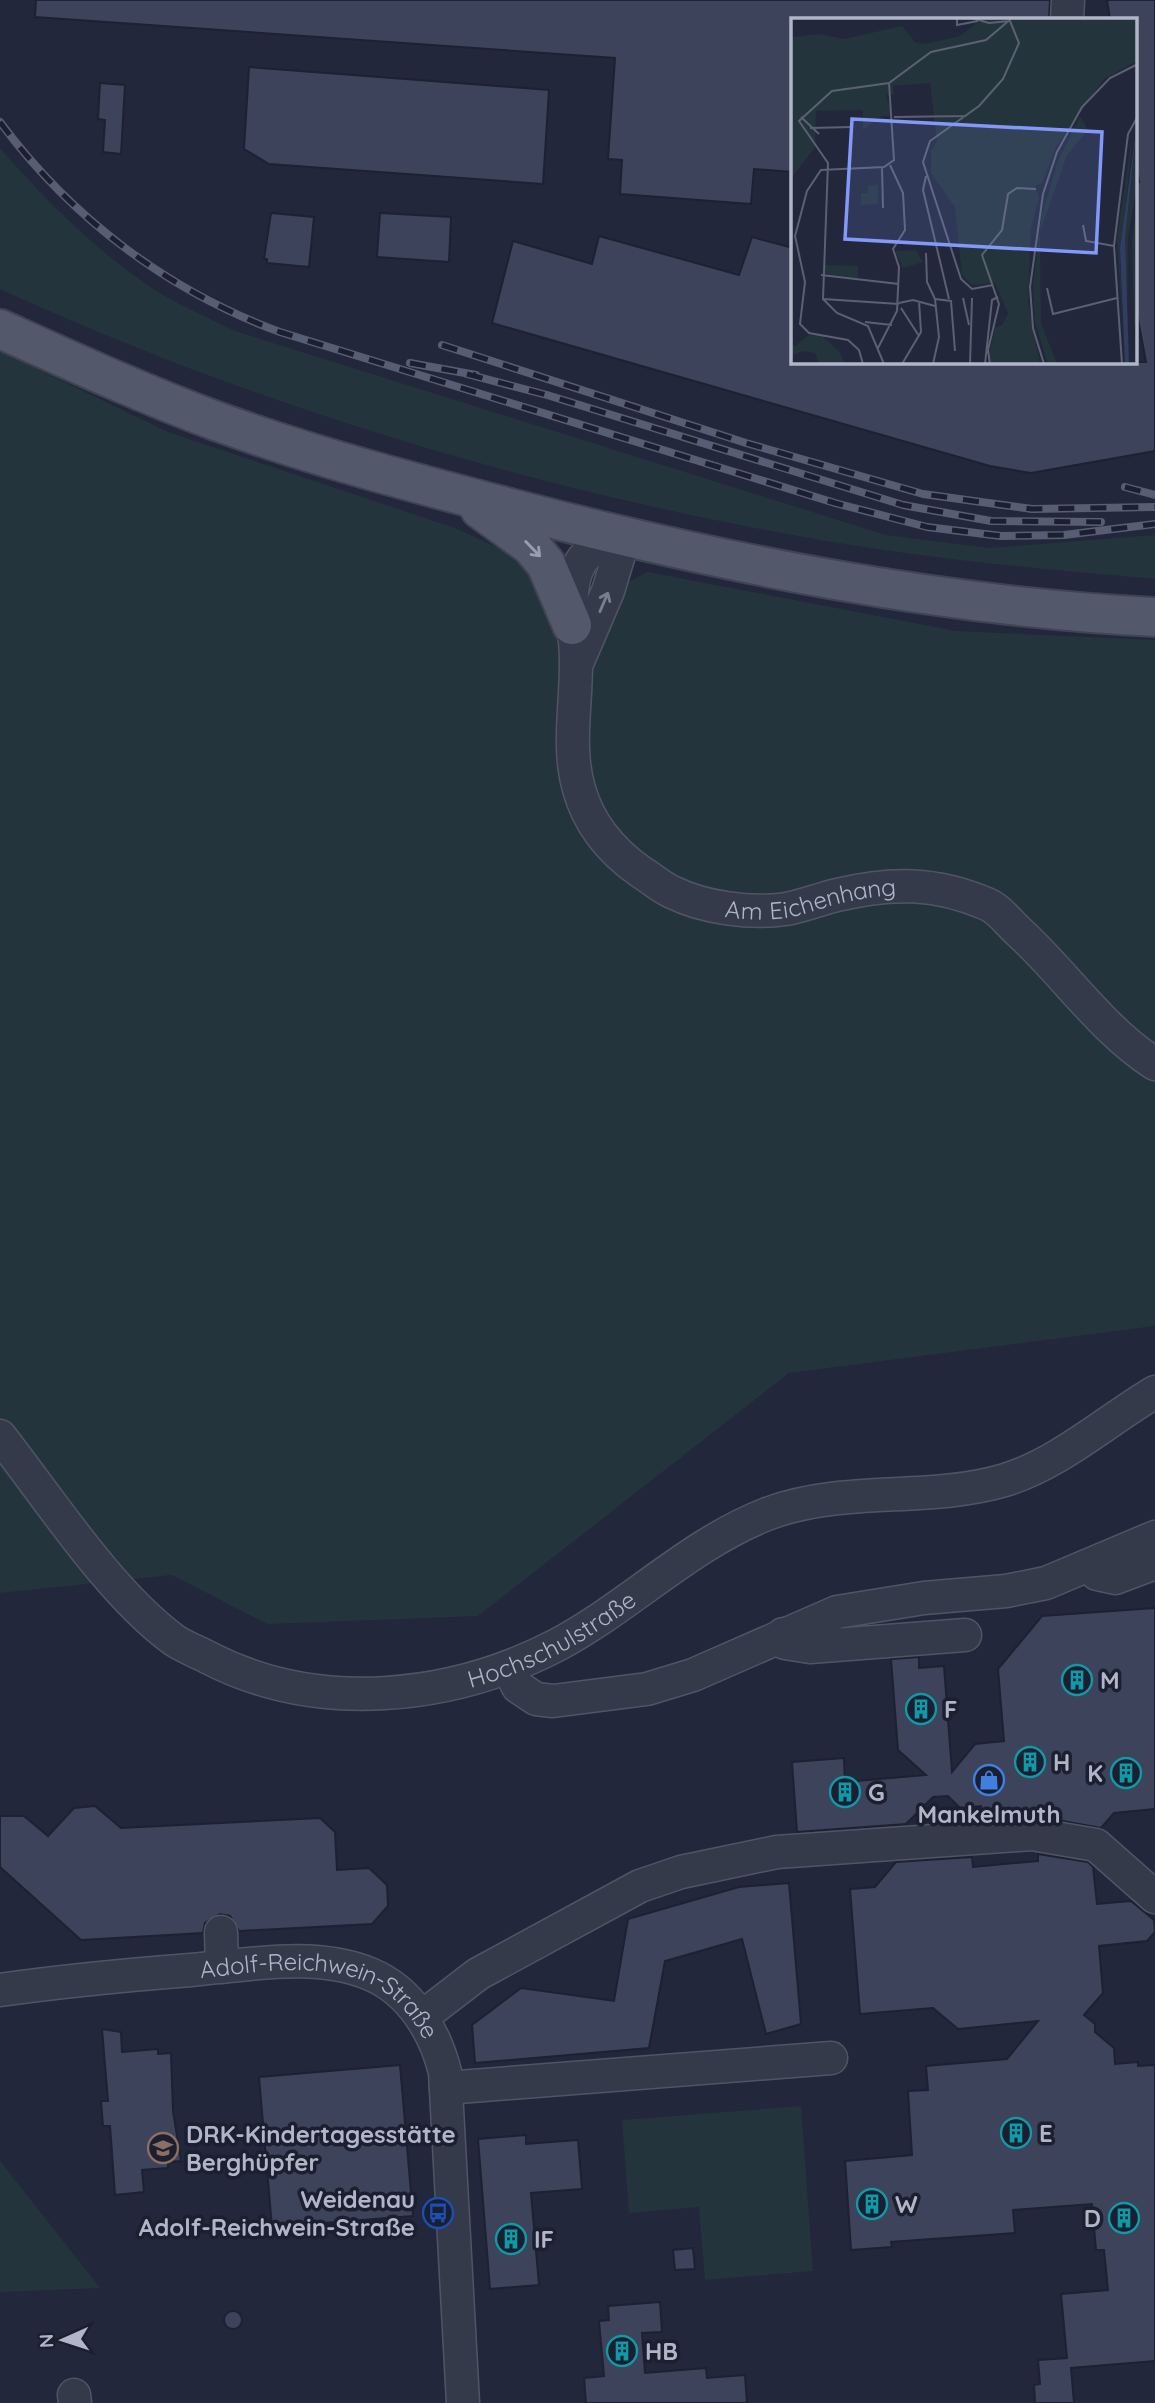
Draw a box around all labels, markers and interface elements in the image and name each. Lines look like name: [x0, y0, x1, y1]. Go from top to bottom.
inset map: [791, 18, 1138, 364]
one-way arrow: [524, 540, 541, 557]
one-way arrow: [598, 591, 611, 613]
street label: Am Eichenhang: [724, 871, 897, 926]
street label: Hochschulstraße: [464, 1584, 641, 1694]
building icon: M: [1060, 1663, 1094, 1697]
place label: M: [1100, 1665, 1120, 1695]
building icon: F: [904, 1692, 938, 1726]
place label: F: [944, 1694, 958, 1724]
building icon: H: [1013, 1745, 1047, 1779]
place label: H: [1053, 1747, 1070, 1777]
building icon: K: [1109, 1756, 1143, 1790]
place label: K: [1087, 1758, 1103, 1788]
shop icon: Mankelmuth: [972, 1763, 1006, 1797]
building icon: G: [828, 1775, 862, 1809]
place label: G: [868, 1777, 885, 1807]
place label: Mankelmuth: [918, 1799, 1060, 1829]
street label: Adolf-Reichwein-Straße: [198, 1946, 445, 2043]
building icon: E: [999, 2116, 1033, 2150]
place label: E: [1039, 2118, 1053, 2148]
place label: DRK-Kindertagesstätte Berghüpfer: [186, 2119, 456, 2177]
school or university icon: DRK-Kindertagesstätte Berghüpfer: [146, 2131, 180, 2165]
place label: Weidenau Adolf-Reichwein-Straße: [139, 2184, 415, 2242]
building icon: W: [855, 2187, 889, 2221]
place label: W: [895, 2189, 918, 2219]
bus stop icon: Weidenau Adolf-Reichwein-Straße: [421, 2196, 455, 2230]
building icon: D: [1107, 2201, 1141, 2235]
place label: D: [1084, 2203, 1101, 2233]
building icon: IF: [494, 2222, 528, 2256]
place label: IF: [534, 2224, 554, 2254]
north arrow: [28, 2305, 98, 2375]
text: N: [34, 2333, 58, 2348]
building icon: HB: [605, 2334, 639, 2368]
place label: HB: [645, 2336, 678, 2366]

